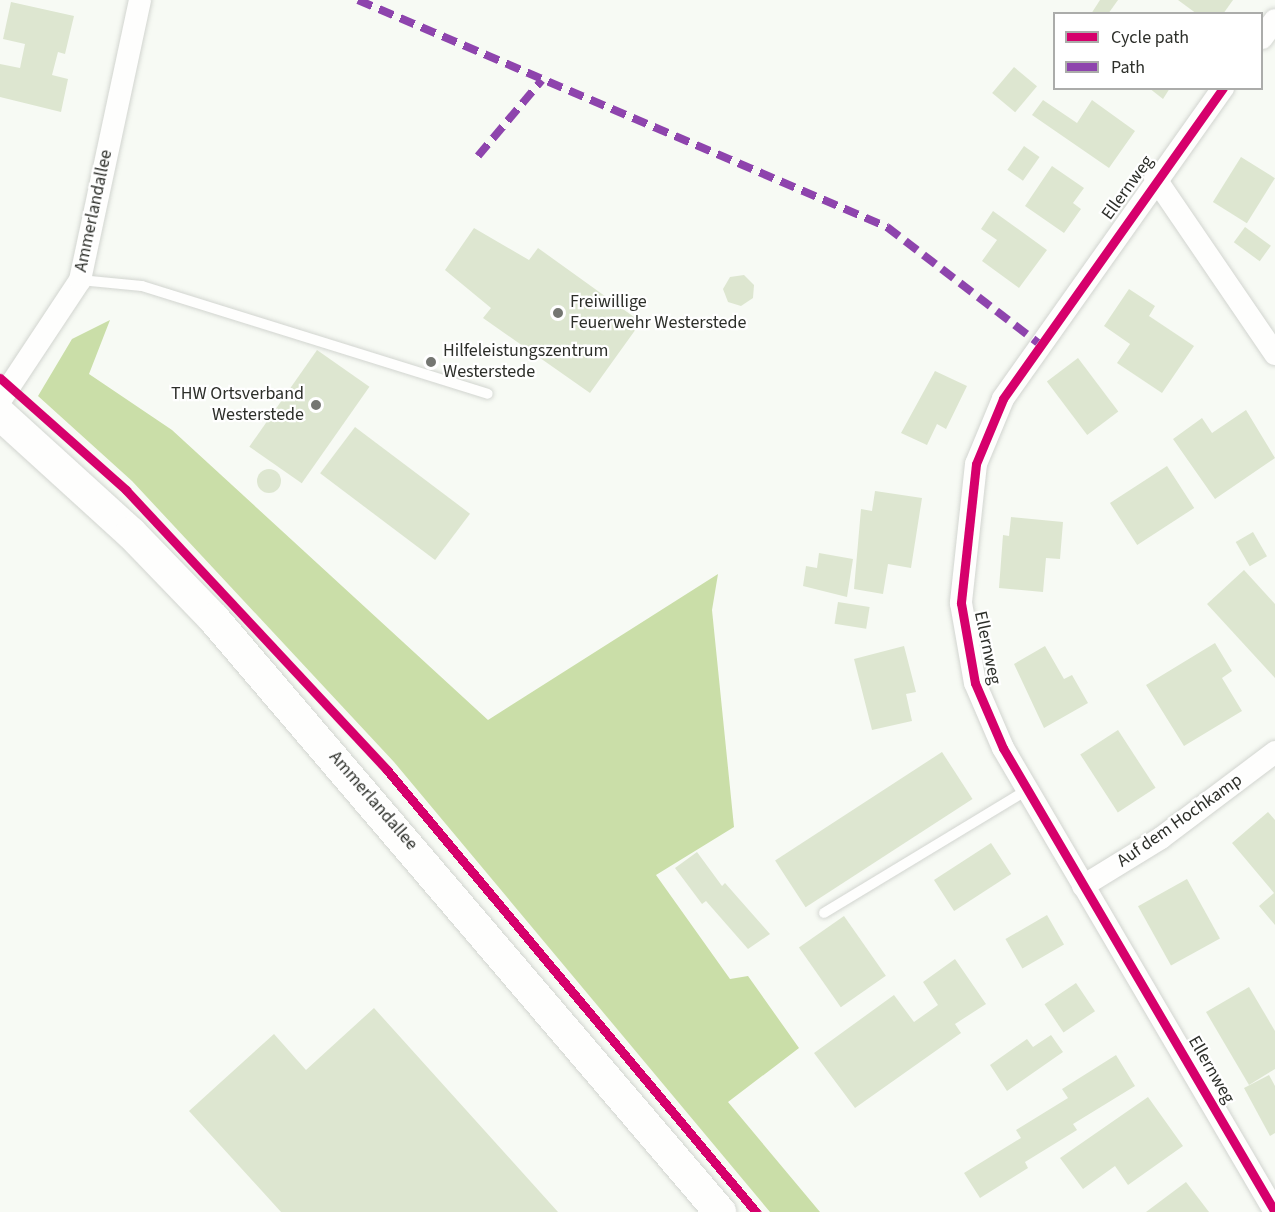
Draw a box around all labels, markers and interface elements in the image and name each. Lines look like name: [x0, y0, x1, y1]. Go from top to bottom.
legend: [1053, 12, 1263, 90]
text: Cycle path: [1111, 25, 1189, 50]
text: Path: [1111, 55, 1145, 80]
street label: Ammerlandallee: [71, 148, 117, 274]
street label: Ellernweg: [1097, 152, 1159, 224]
place label: Freiwillige Feuerwehr Westerstede: [570, 292, 746, 334]
marker: Freiwillige Feuerwehr Westerstede: [551, 306, 565, 320]
place label: Hilfeleistungszentrum Westerstede: [443, 341, 609, 384]
marker: Hilfeleistungszentrum Westerstede: [424, 355, 438, 369]
place label: THW Ortsverband Westerstede: [171, 384, 304, 426]
marker: THW Ortsverband Westerstede: [309, 398, 323, 412]
street label: Ellernweg: [969, 609, 1005, 687]
street label: Ammerlandallee: [324, 747, 422, 855]
street label: Auf dem Hochkamp: [1113, 770, 1247, 872]
street label: Ellernweg: [1183, 1032, 1239, 1108]

